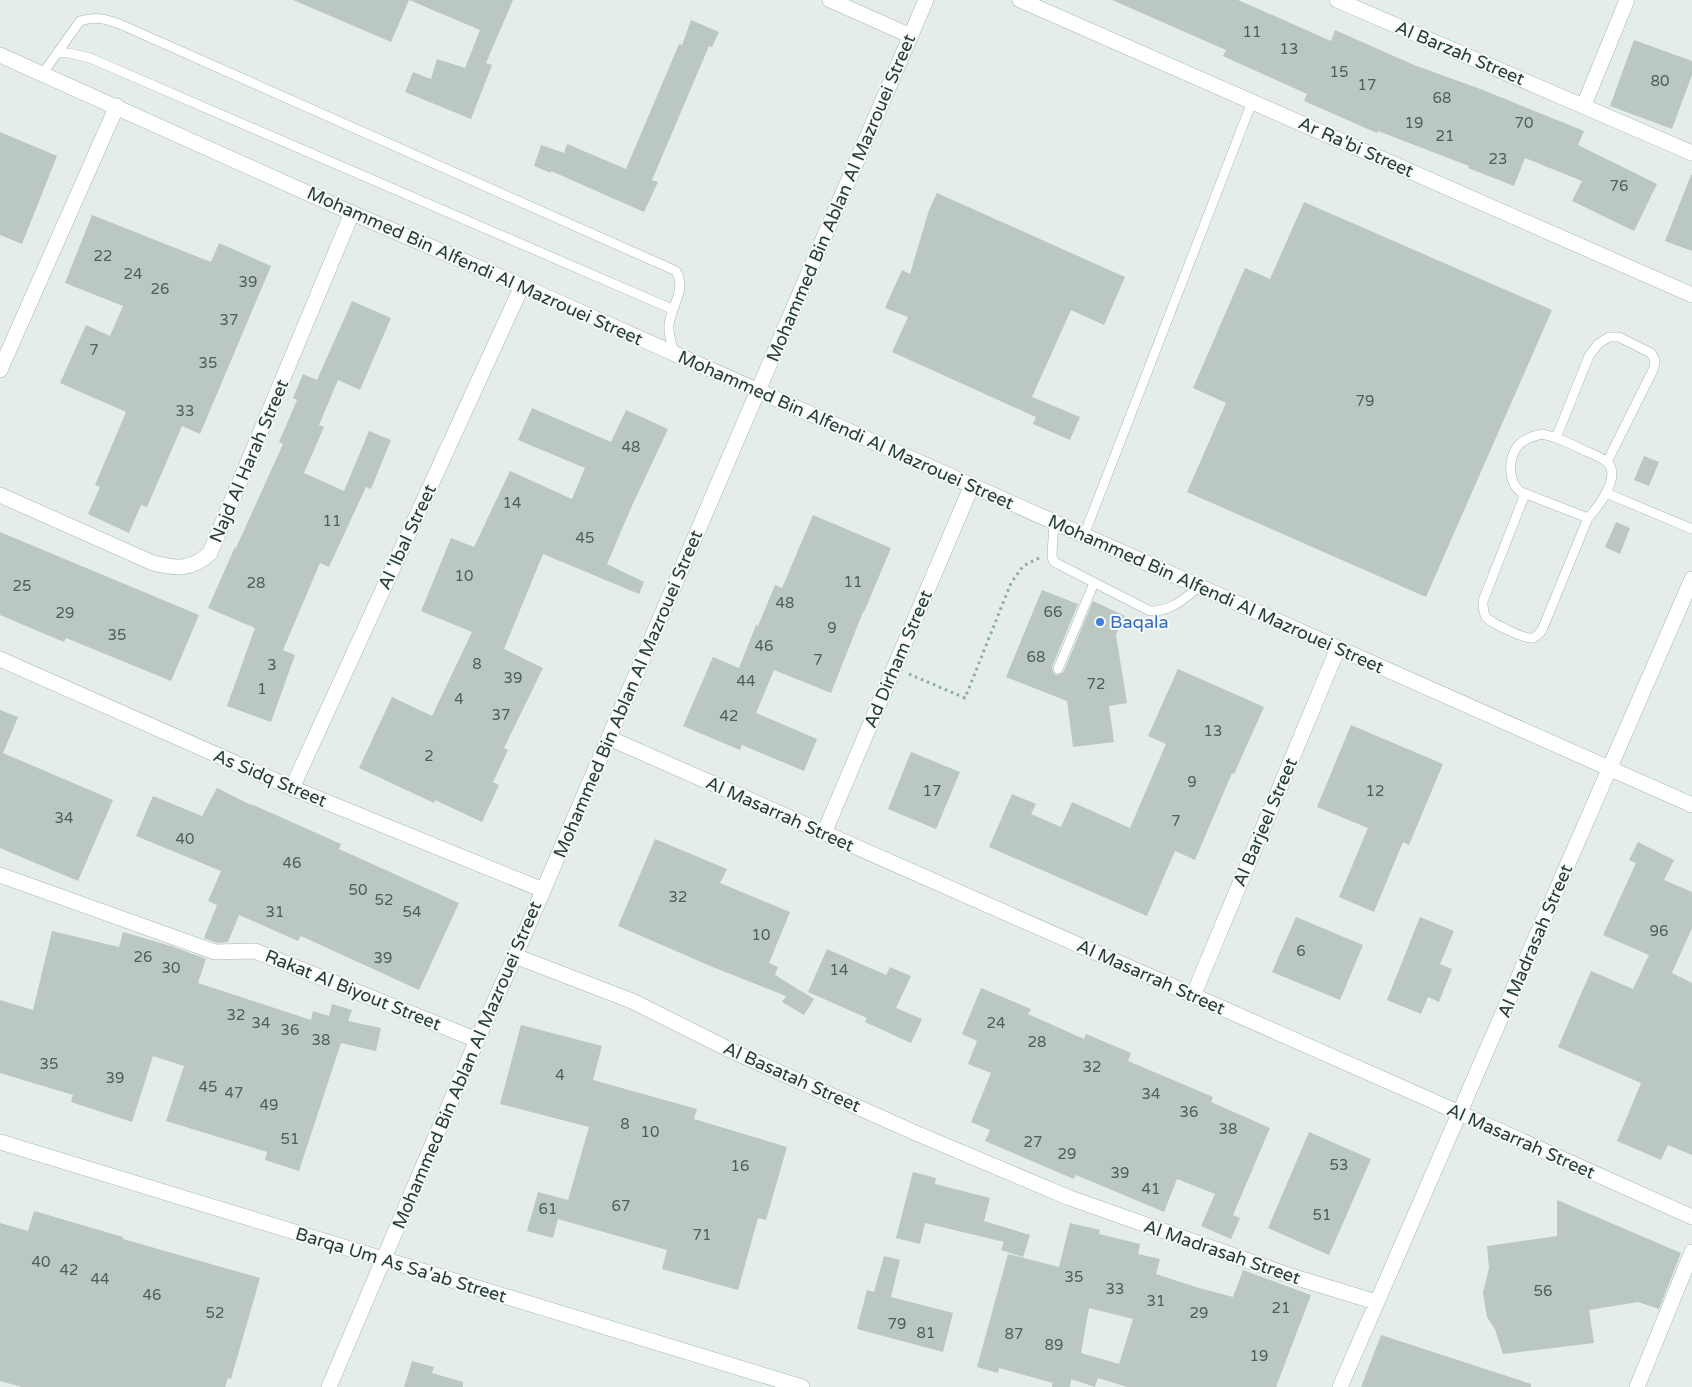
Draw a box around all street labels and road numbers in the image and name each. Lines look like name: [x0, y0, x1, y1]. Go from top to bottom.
street label: Al Barzah Street: [1392, 16, 1528, 90]
street label: Mohammed Bin Ablan Al Mazrouei Street: [762, 31, 920, 365]
street label: Ar Ra'bi Street: [1295, 112, 1417, 182]
street label: Mohammed Bin Alfendi Al Mazrouei Street: [304, 182, 646, 350]
street label: Mohammed Bin Alfendi Al Mazrouei Street: [675, 346, 1017, 514]
street label: Najd Al Harah Street: [205, 376, 293, 546]
street label: Al 'Ibal Street: [373, 481, 441, 593]
street label: Mohammed Bin Alfendi Al Mazrouei Street: [1045, 510, 1387, 678]
street label: Mohammed Bin Ablan Al Mazrouei Street: [549, 527, 707, 861]
street label: Ad Dirham Street: [859, 587, 937, 731]
street label: As Sidq Street: [210, 744, 330, 812]
street label: Al Barjeel Street: [1228, 754, 1302, 890]
street label: Al Masarrah Street: [703, 771, 858, 857]
street label: Al Madrasah Street: [1493, 861, 1577, 1021]
street label: Mohammed Bin Ablan Al Mazrouei Street: [388, 898, 546, 1232]
street label: Al Masarrah Street: [1074, 934, 1229, 1020]
street label: Rakat Al Biyout Street: [262, 945, 444, 1035]
street label: Al Basatah Street: [720, 1037, 864, 1117]
street label: Al Masarrah Street: [1444, 1098, 1599, 1184]
street label: Al Madrasah Street: [1141, 1215, 1303, 1289]
street label: Barqa Um As Sa'ab Street: [293, 1222, 509, 1308]

